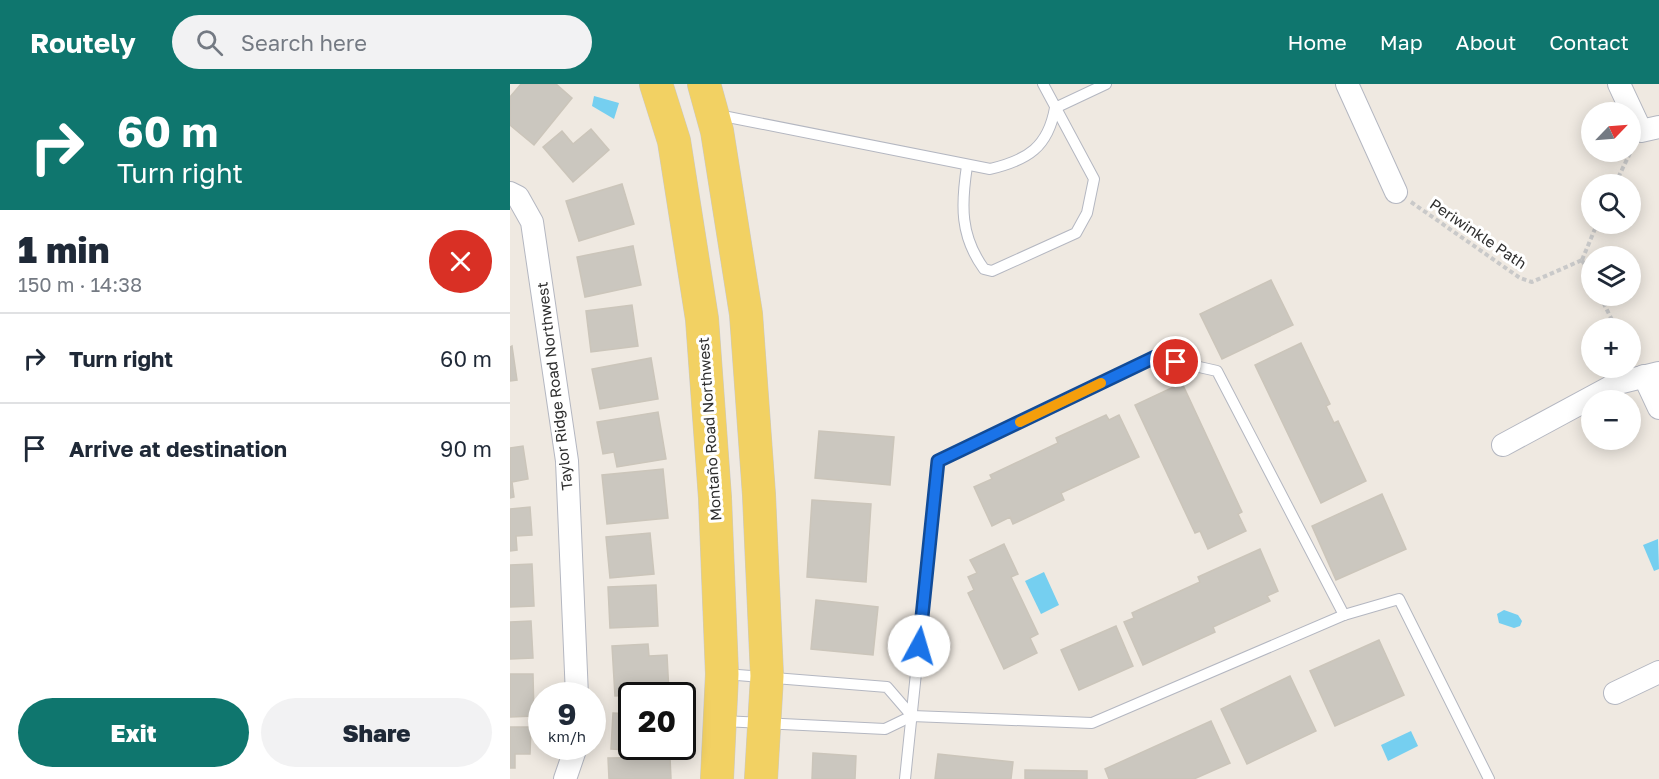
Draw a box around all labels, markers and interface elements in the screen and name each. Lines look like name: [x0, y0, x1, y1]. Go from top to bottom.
search box: [172, 15, 592, 69]
text: Routely: [30, 26, 136, 59]
icon: search: [193, 26, 226, 59]
text: Search here: [241, 29, 367, 56]
text: Home: [1287, 29, 1347, 55]
text: Map: [1380, 29, 1423, 55]
text: About: [1456, 29, 1516, 55]
text: Contact: [1549, 29, 1629, 55]
north arrow: [1581, 102, 1641, 162]
map controls: [1581, 102, 1641, 450]
text: 60 m: [117, 106, 218, 156]
icon: right: [18, 108, 96, 186]
text: Turn right: [117, 157, 243, 189]
button: search: [1581, 174, 1641, 234]
street label: Periwinkle Path: [1427, 194, 1530, 272]
text: 1 min: [18, 228, 109, 271]
button: close: [429, 230, 492, 293]
button: layers: [1581, 246, 1641, 306]
text: 150 m · 14:38: [18, 272, 142, 296]
street label: Taylor Ridge Road Northwest: [532, 281, 576, 491]
button: +: [1581, 318, 1641, 378]
pin: [1150, 336, 1201, 387]
street label: Montaño Road Northwest: [694, 337, 724, 522]
icon: right: [18, 342, 51, 375]
text: Turn right: [69, 345, 173, 372]
text: 60 m: [440, 345, 492, 372]
icon: arrive: [1159, 345, 1192, 378]
button: −: [1581, 390, 1641, 450]
icon: arrive: [18, 432, 51, 465]
text: Arrive at destination: [69, 435, 287, 462]
text: 90 m: [440, 435, 492, 462]
position arrow: [887, 614, 951, 678]
speed limit sign: 20: [618, 682, 696, 760]
text: 9: [557, 696, 577, 732]
button: Exit: [18, 698, 249, 767]
button: Share: [261, 698, 492, 767]
text: km/h: [548, 727, 586, 745]

